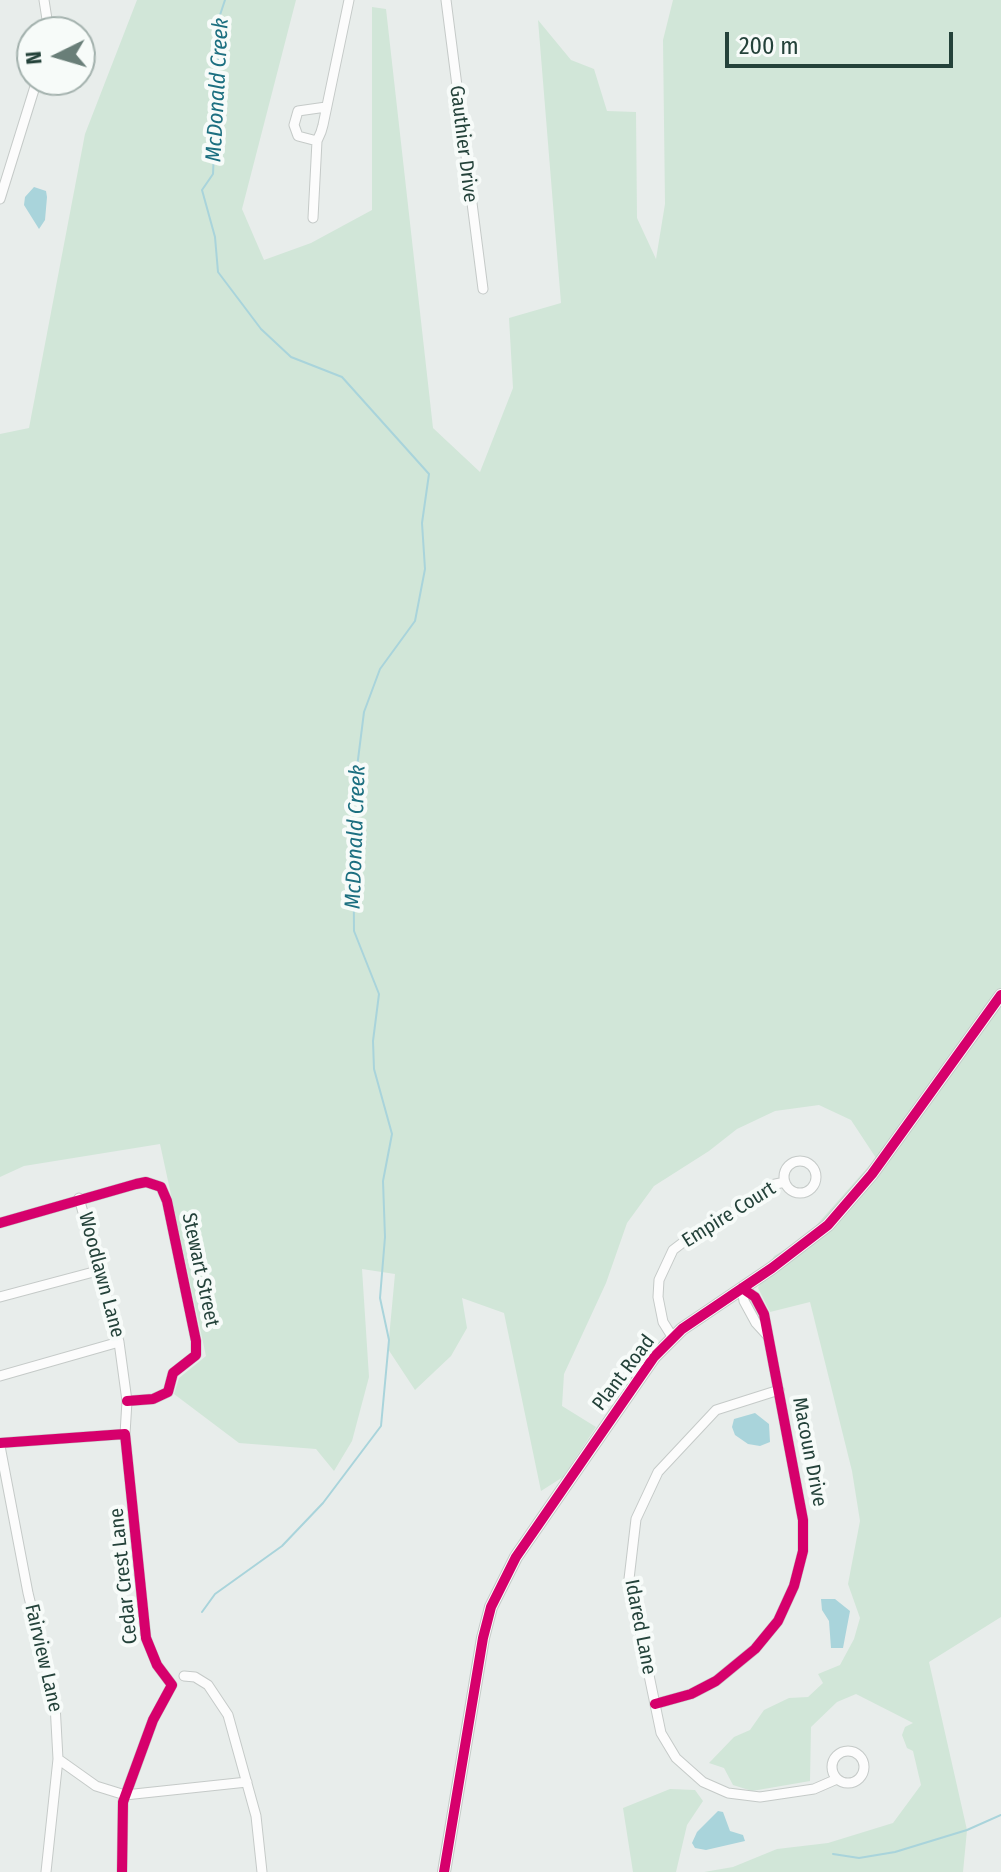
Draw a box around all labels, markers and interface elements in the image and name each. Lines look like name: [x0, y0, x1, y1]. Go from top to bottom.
north arrow: [16, 16, 96, 96]
scale bar: [729, 16, 957, 66]
water label: McDonald Creek: [201, 17, 235, 163]
text: 200 m: [739, 32, 799, 60]
text: N: [20, 50, 48, 66]
street label: Gauthier Drive: [444, 84, 482, 204]
water label: McDonald Creek: [340, 765, 372, 909]
street label: Empire Court: [678, 1177, 780, 1253]
street label: Woodlawn Lane: [73, 1210, 129, 1340]
street label: Stewart Street: [176, 1211, 224, 1329]
street label: Plant Road: [588, 1330, 660, 1416]
street label: Macoun Drive: [787, 1395, 831, 1509]
street label: Cedar Crest Lane: [105, 1507, 143, 1645]
street label: Idared Lane: [619, 1577, 661, 1677]
street label: Fairview Lane: [19, 1602, 67, 1714]

